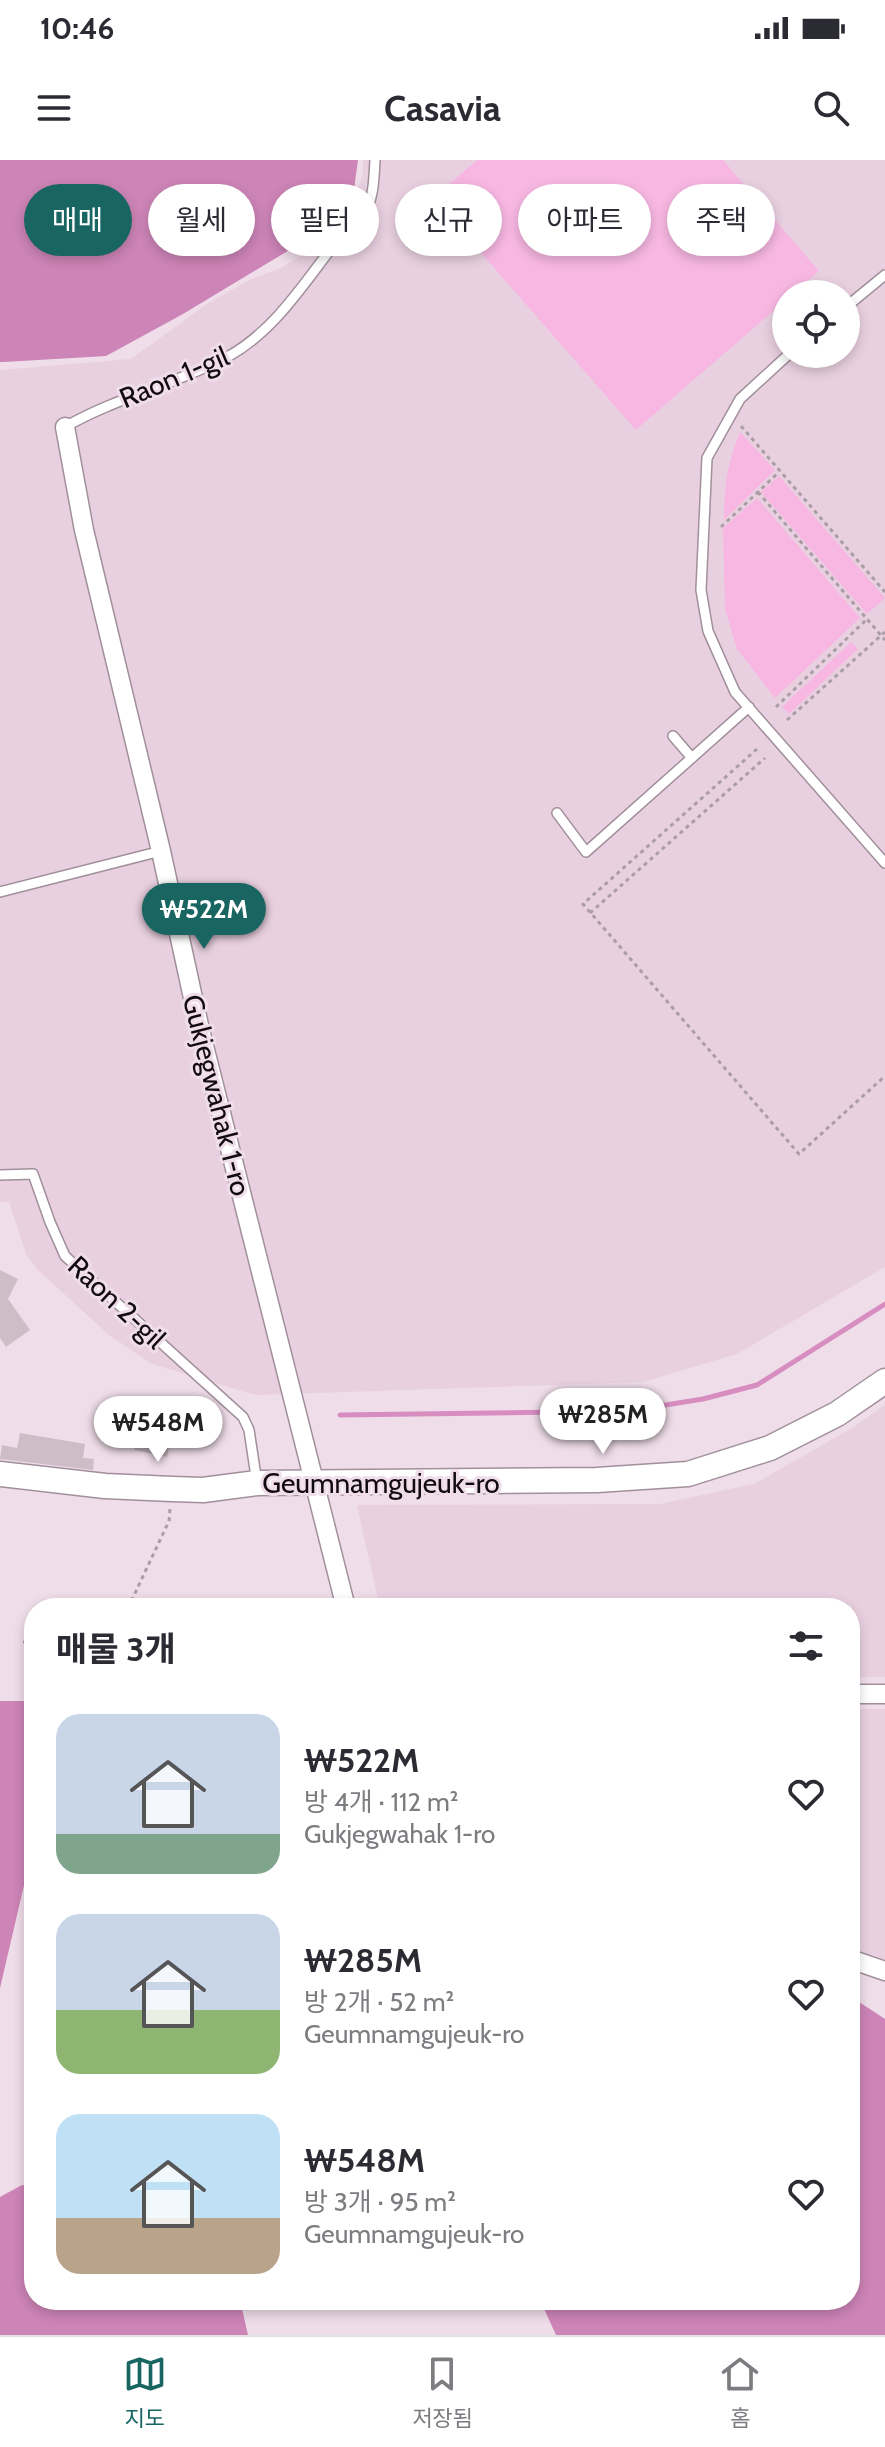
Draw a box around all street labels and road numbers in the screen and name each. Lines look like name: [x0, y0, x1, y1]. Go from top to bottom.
street label: Raon 1-gil: [114, 339, 234, 415]
street label: Gukjegwahak 1-ro: [176, 991, 258, 1199]
street label: Raon 2-gil: [61, 1248, 173, 1356]
street label: Geumnamgujeuk-ro: [262, 1466, 500, 1500]

